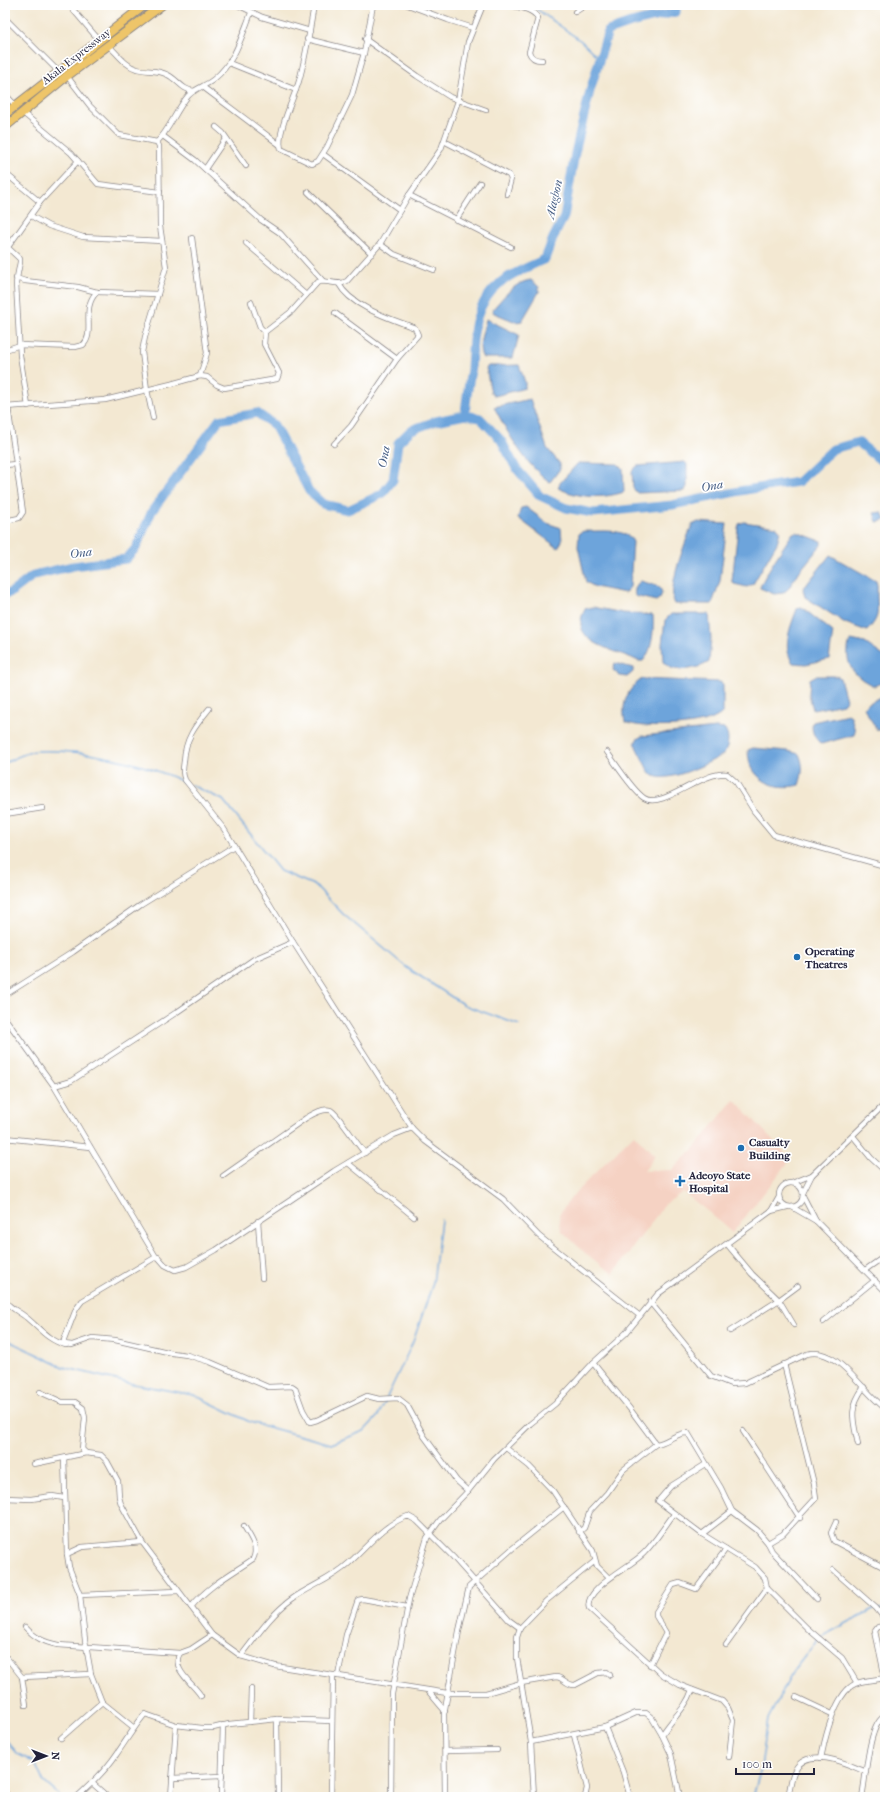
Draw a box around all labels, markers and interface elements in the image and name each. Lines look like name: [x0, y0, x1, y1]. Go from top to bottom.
street label: Akala Expressway: [39, 25, 114, 88]
water label: Alagbon: [542, 178, 565, 222]
water label: Ona: [375, 445, 393, 469]
water label: Ona: [700, 477, 724, 495]
water label: Ona: [69, 545, 93, 561]
place label: Operating Theatres: [804, 945, 856, 971]
marker: Operating Theatres: [792, 952, 802, 962]
place label: Casualty Building: [749, 1136, 791, 1162]
marker: Casualty Building: [736, 1143, 746, 1153]
place label: Adeoyo State Hospital: [688, 1169, 751, 1195]
marker: Adeoyo State Hospital: [674, 1175, 686, 1187]
north arrow: [26, 1736, 66, 1776]
scale bar: [736, 1750, 814, 1776]
text: N: [49, 1752, 62, 1761]
text: 100 m: [742, 1757, 772, 1771]

